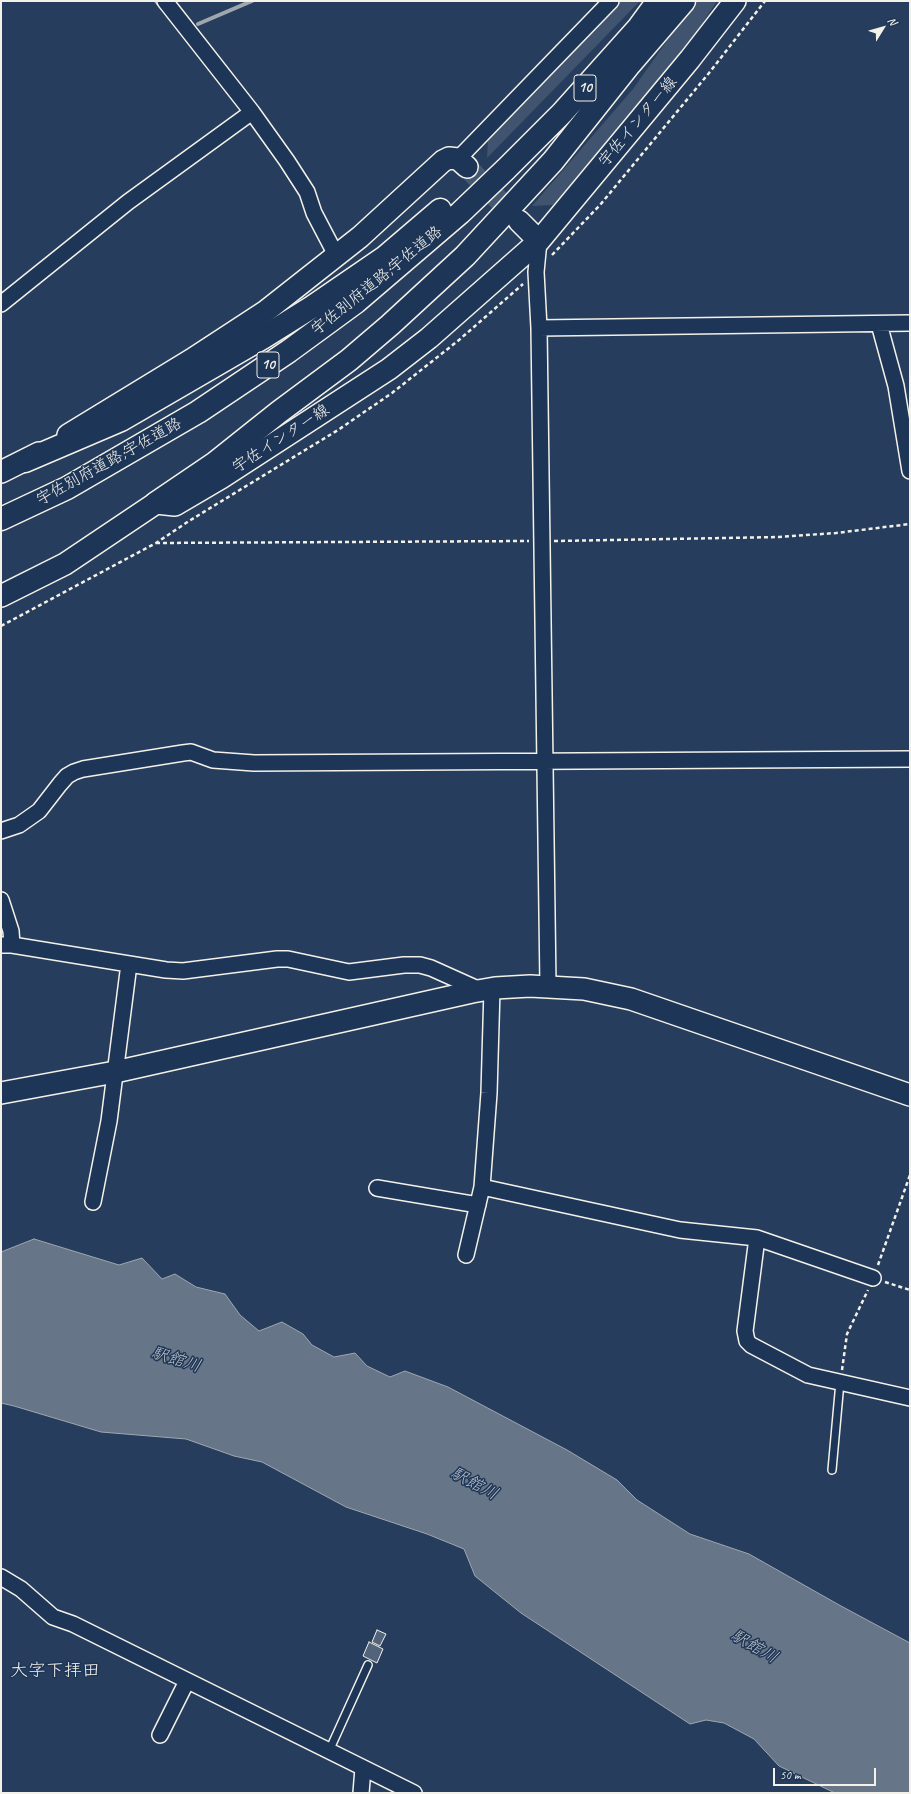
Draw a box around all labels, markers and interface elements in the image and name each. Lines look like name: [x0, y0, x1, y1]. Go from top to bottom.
north arrow: [863, 8, 903, 48]
text: N: [885, 14, 900, 28]
street label: 宇佐インター線: [595, 73, 681, 171]
road number: 10: [574, 75, 596, 101]
street label: 宇佐別府道路;宇佐道路: [308, 222, 446, 340]
road number: 10: [257, 352, 279, 378]
street label: 宇佐インター線: [229, 400, 333, 478]
street label: 宇佐別府道路;宇佐道路: [33, 414, 185, 510]
water label: 駅館川: [149, 1343, 203, 1377]
water label: 駅館川: [447, 1463, 501, 1505]
water label: 駅館川: [727, 1625, 781, 1669]
district label: 大字下拝田: [10, 1660, 100, 1682]
scale bar: [775, 1760, 878, 1786]
text: 50 m: [780, 1767, 800, 1783]

